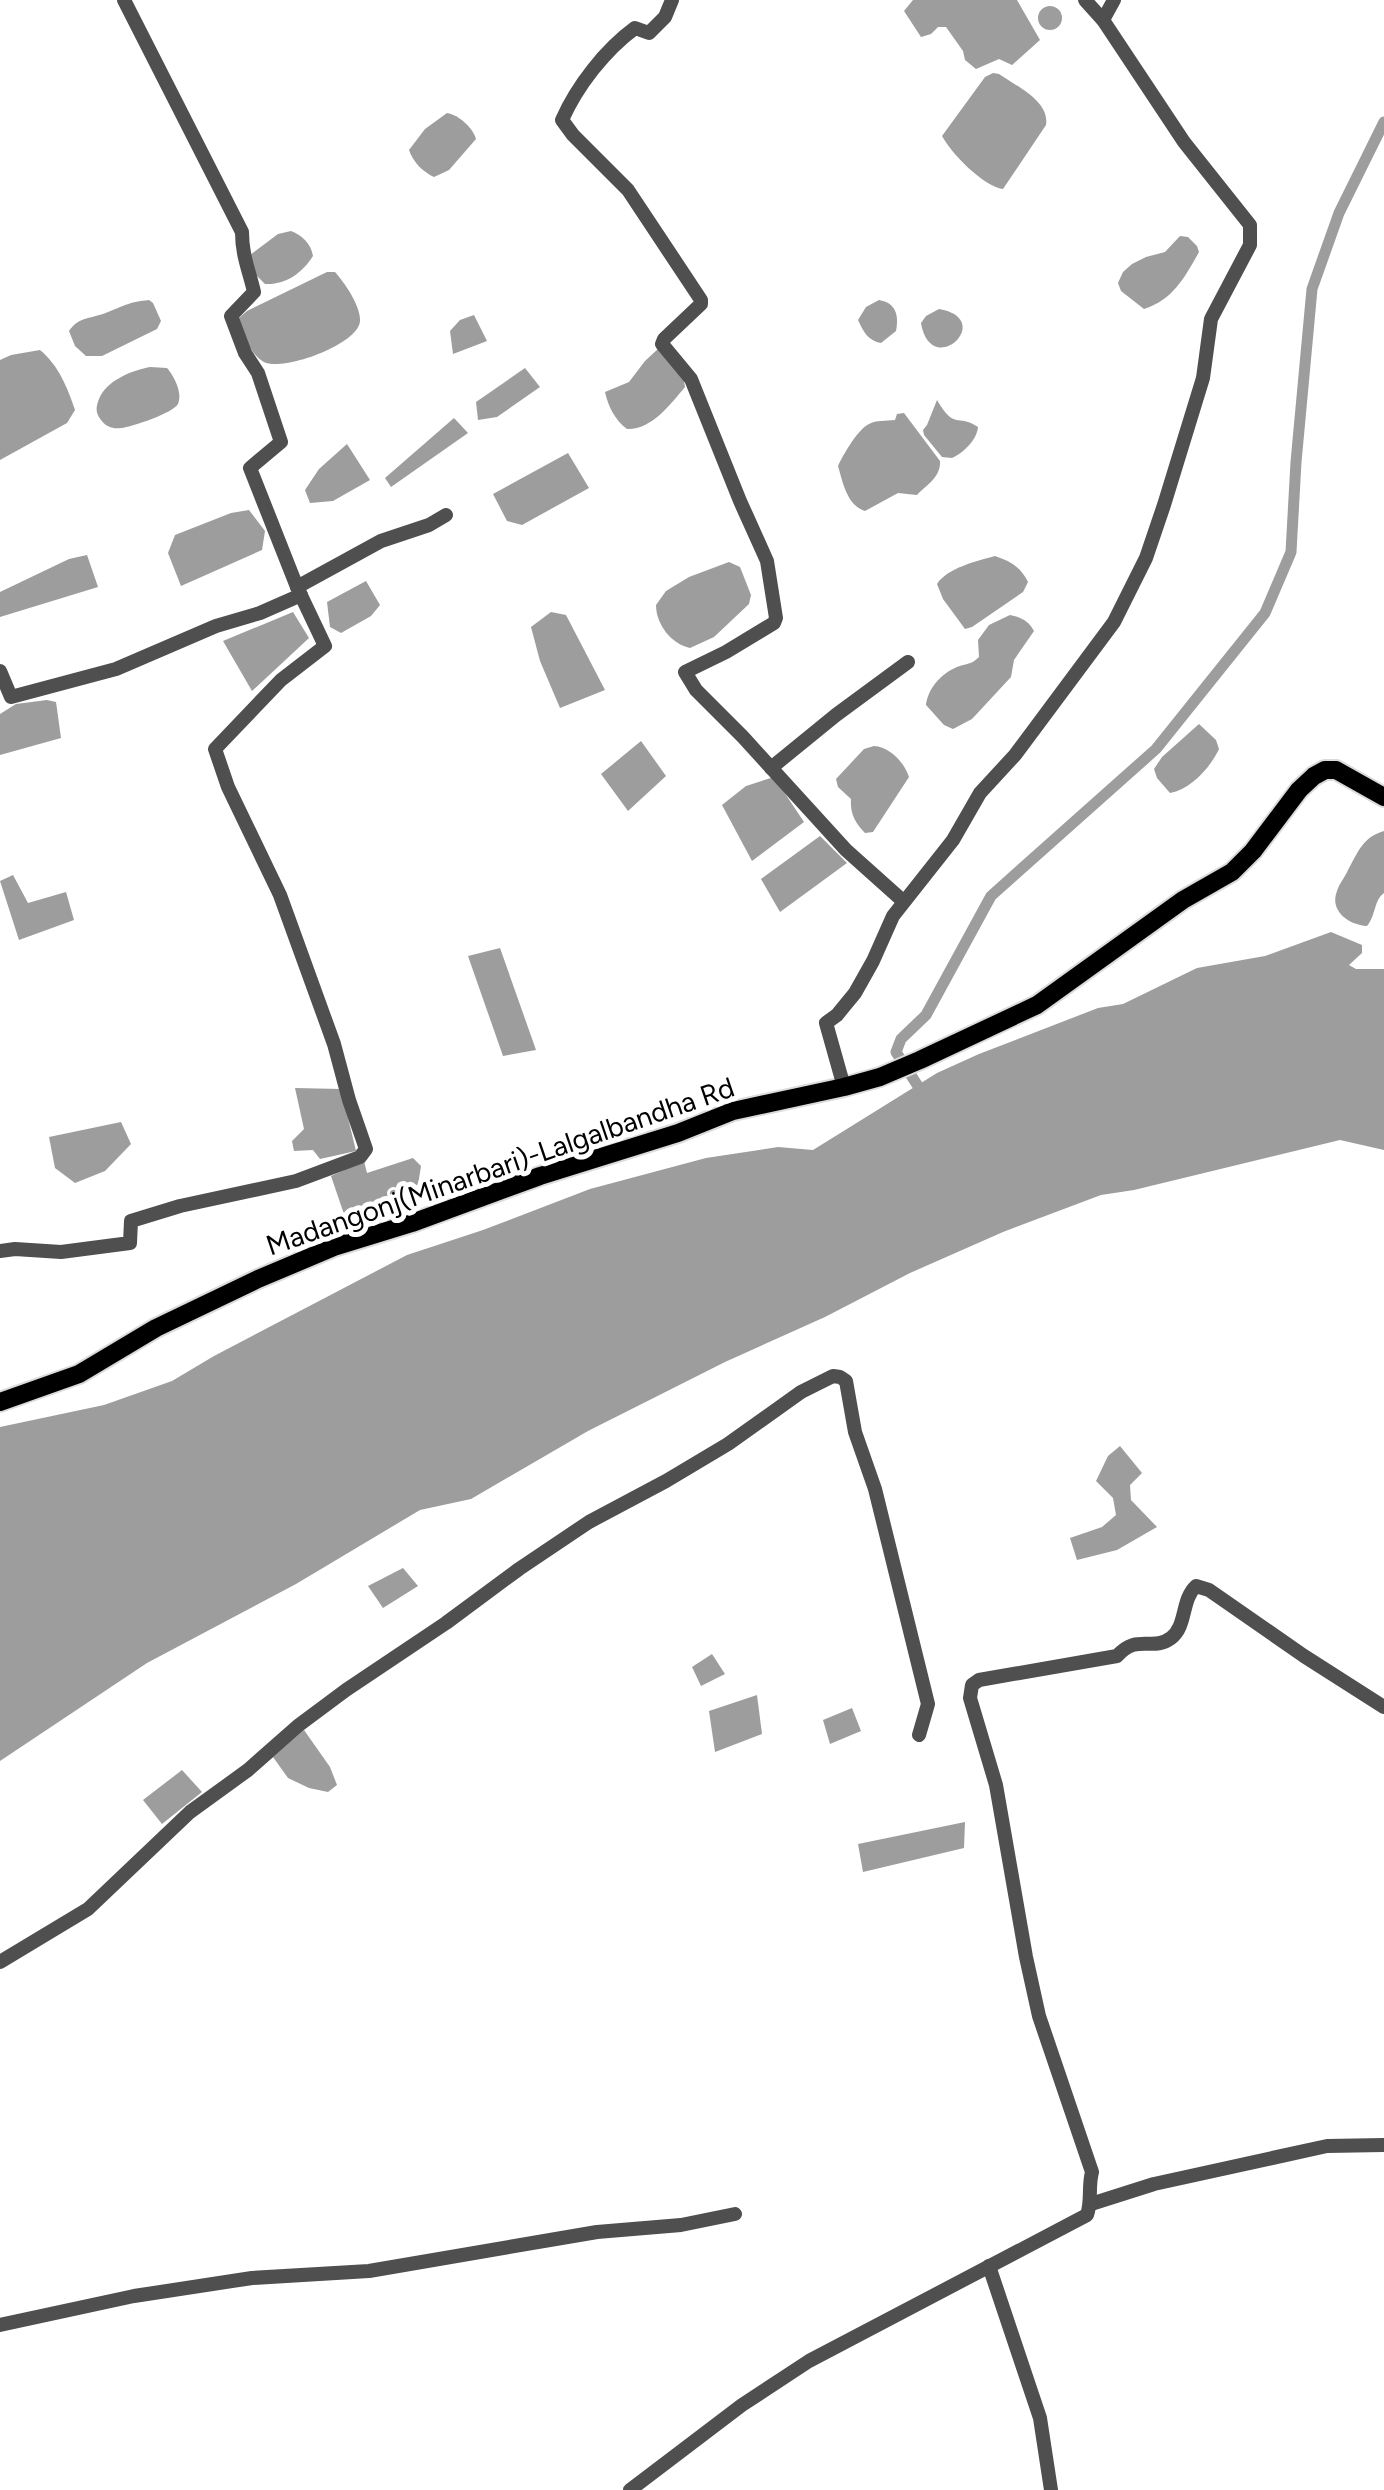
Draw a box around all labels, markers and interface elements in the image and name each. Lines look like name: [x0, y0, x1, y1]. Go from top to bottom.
street label: Madangonj(Minarbari)-Lalgalbandha Rd: [261, 1070, 739, 1262]

